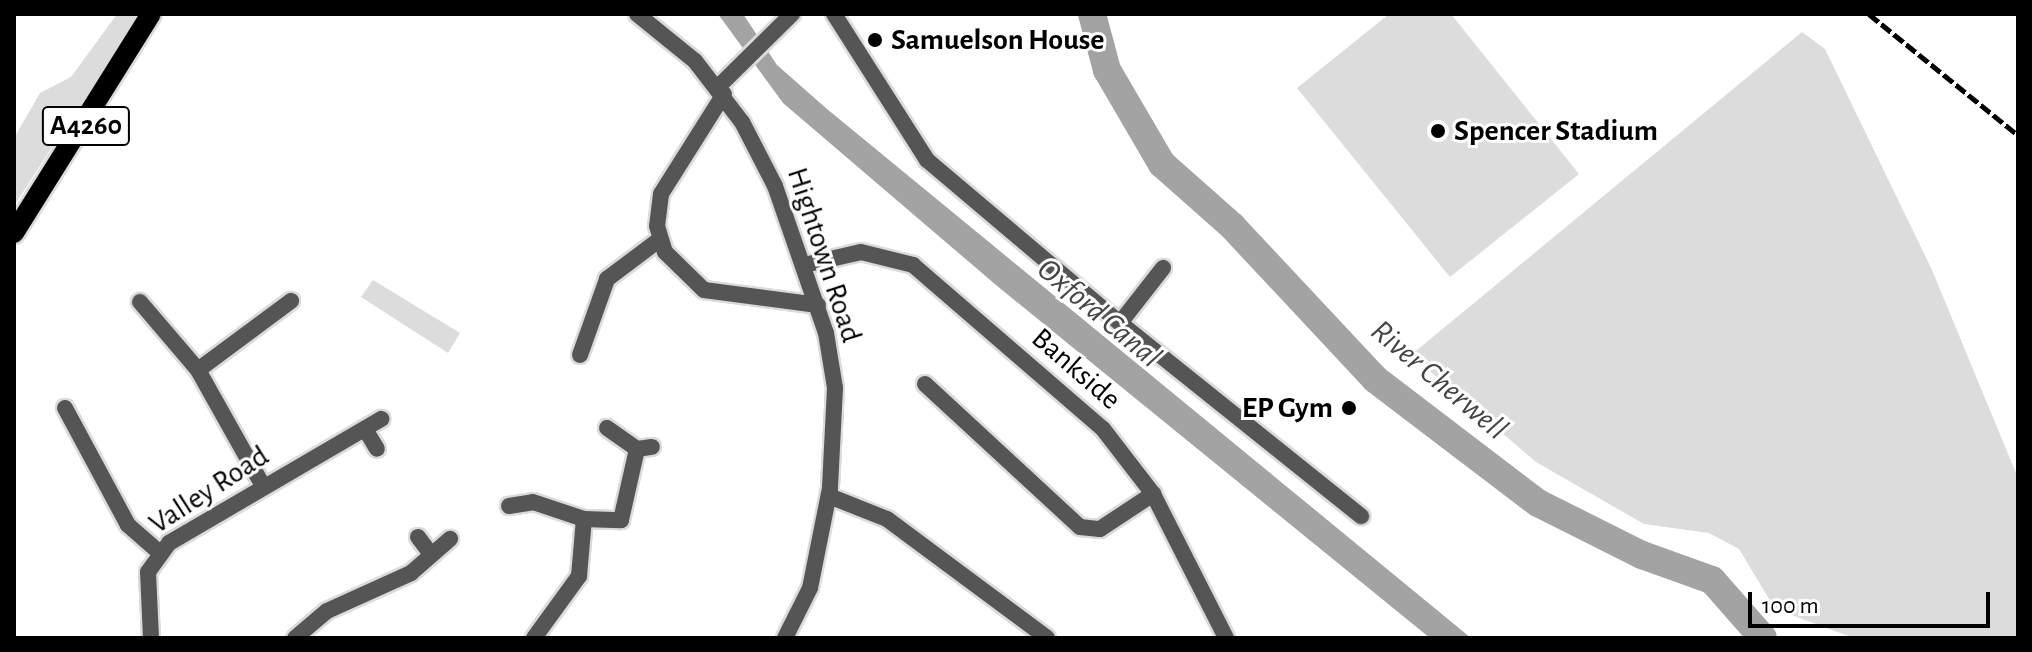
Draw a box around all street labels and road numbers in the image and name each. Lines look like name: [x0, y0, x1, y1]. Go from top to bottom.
road number: A4260: [40, 102, 132, 150]
street label: Hightown Road: [779, 163, 869, 347]
street label: Bankside: [1024, 320, 1128, 418]
street label: Valley Road: [142, 438, 276, 542]

